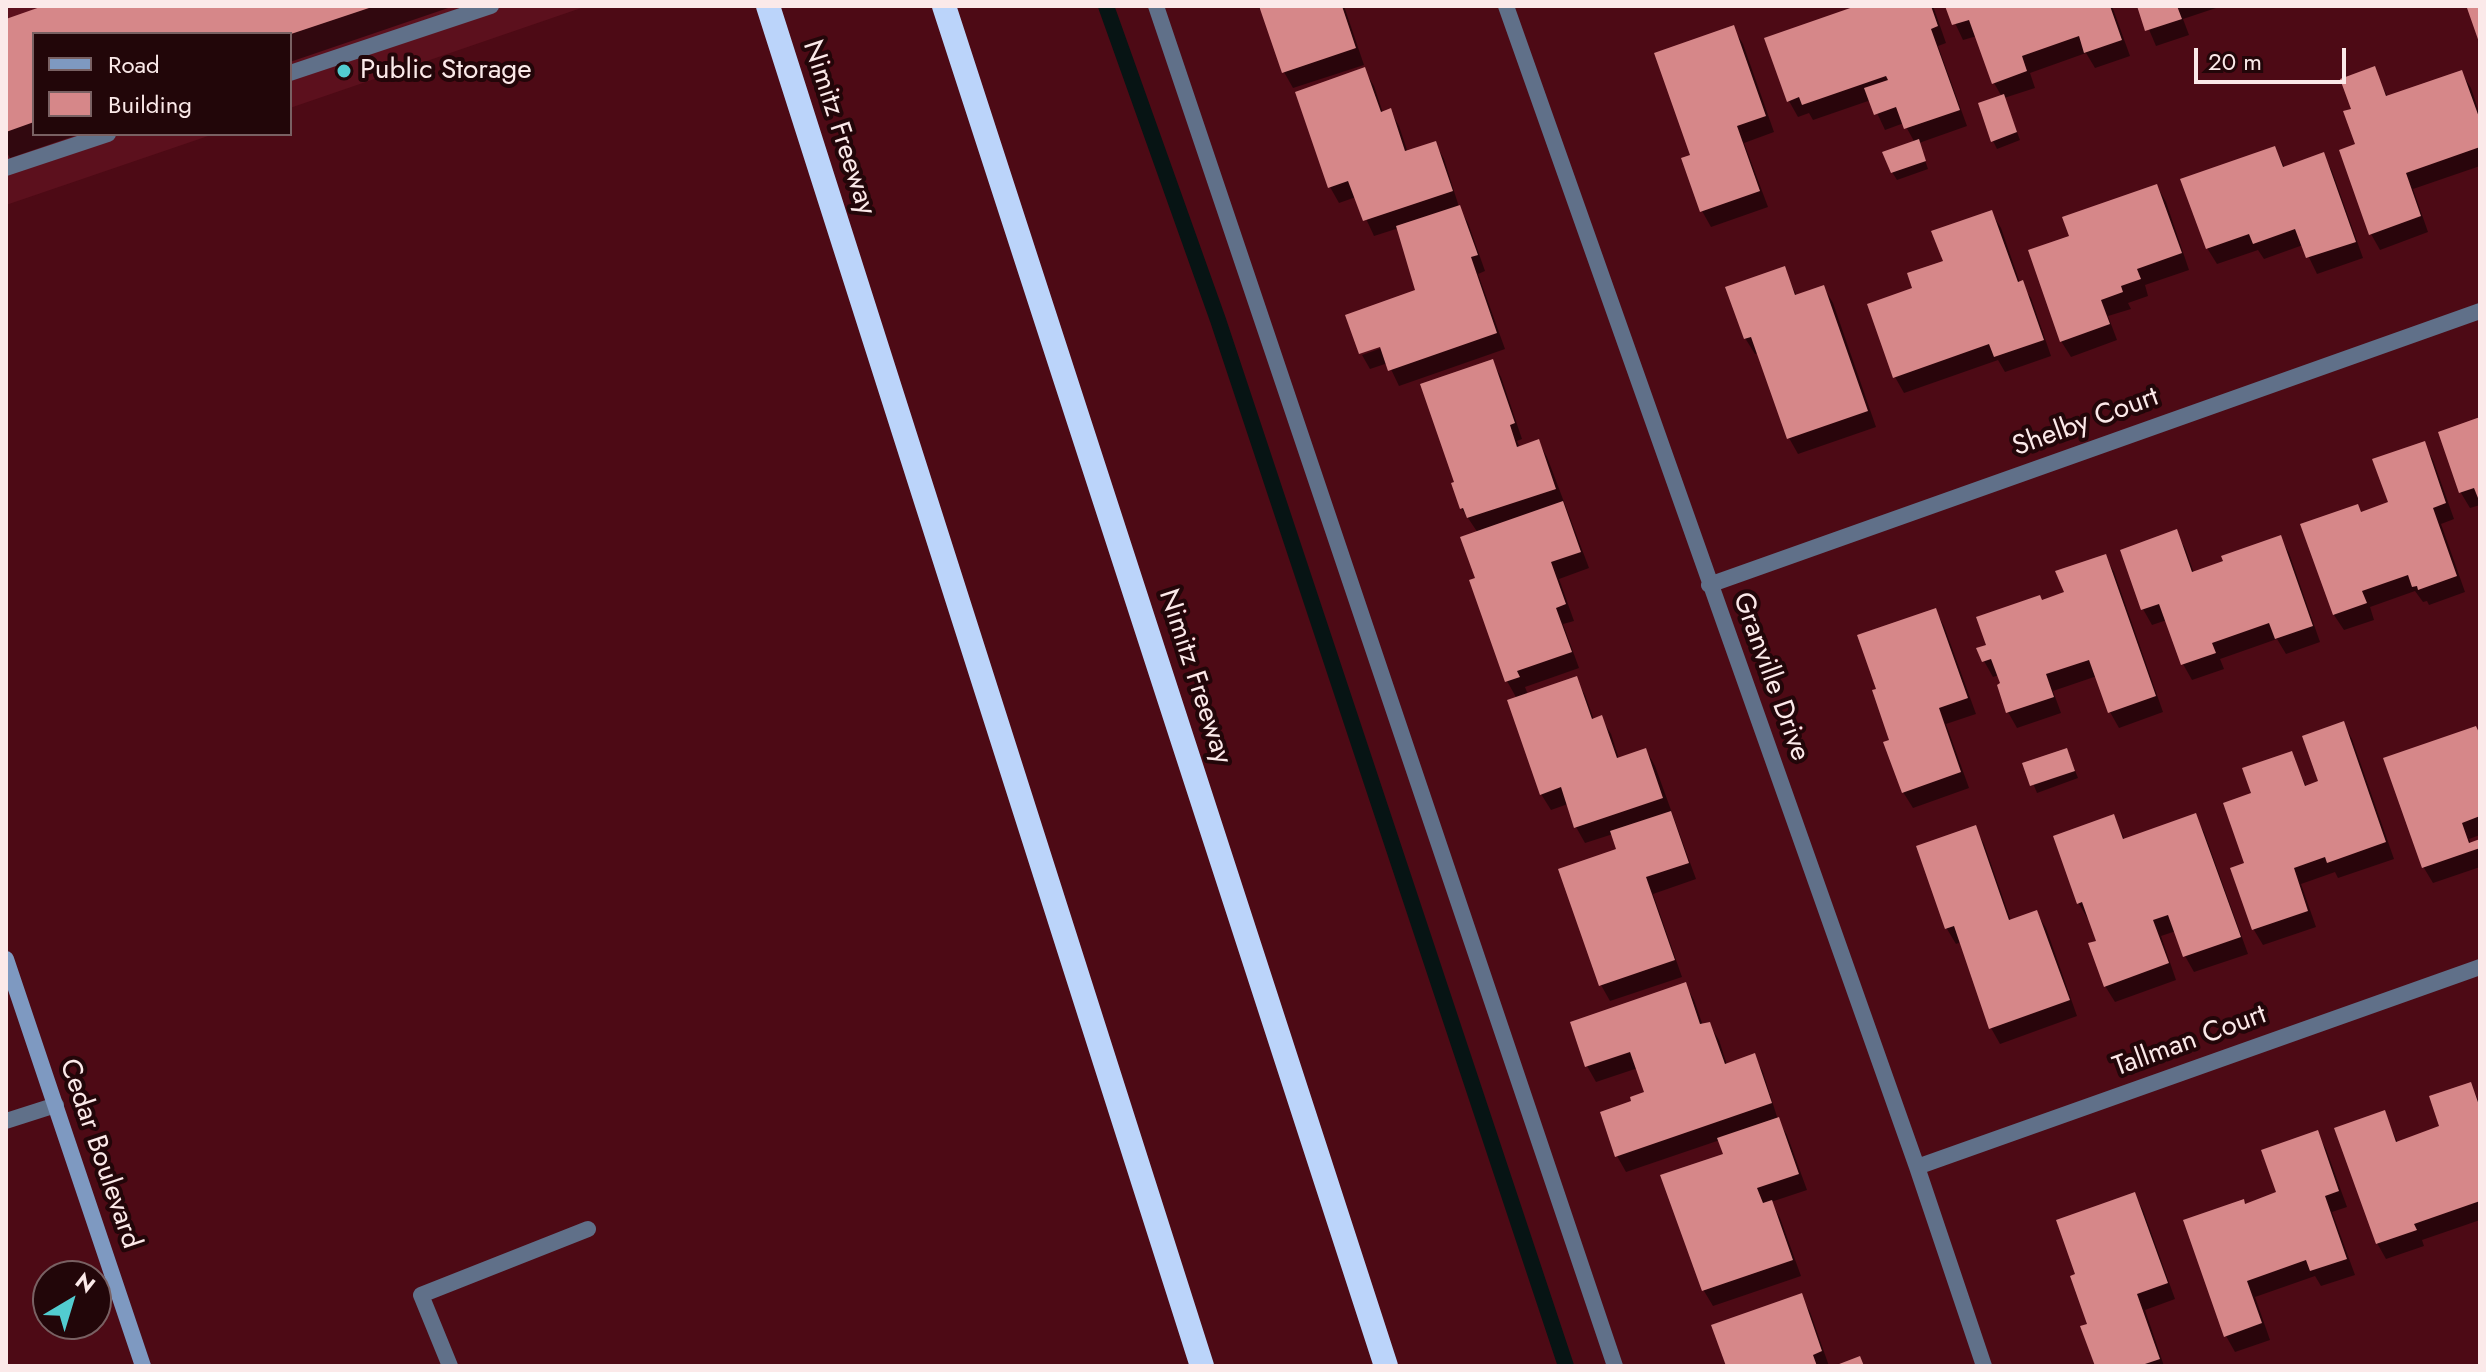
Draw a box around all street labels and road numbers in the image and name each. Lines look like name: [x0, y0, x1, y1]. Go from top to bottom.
street label: Nimitz Freeway: [794, 36, 882, 220]
street label: Shelby Court: [2009, 381, 2163, 465]
street label: Nimitz Freeway: [1150, 585, 1238, 769]
street label: Granville Drive: [1724, 588, 1816, 766]
street label: Tallman Court: [2109, 999, 2271, 1085]
street label: Cedar Boulevard: [51, 1055, 147, 1253]

